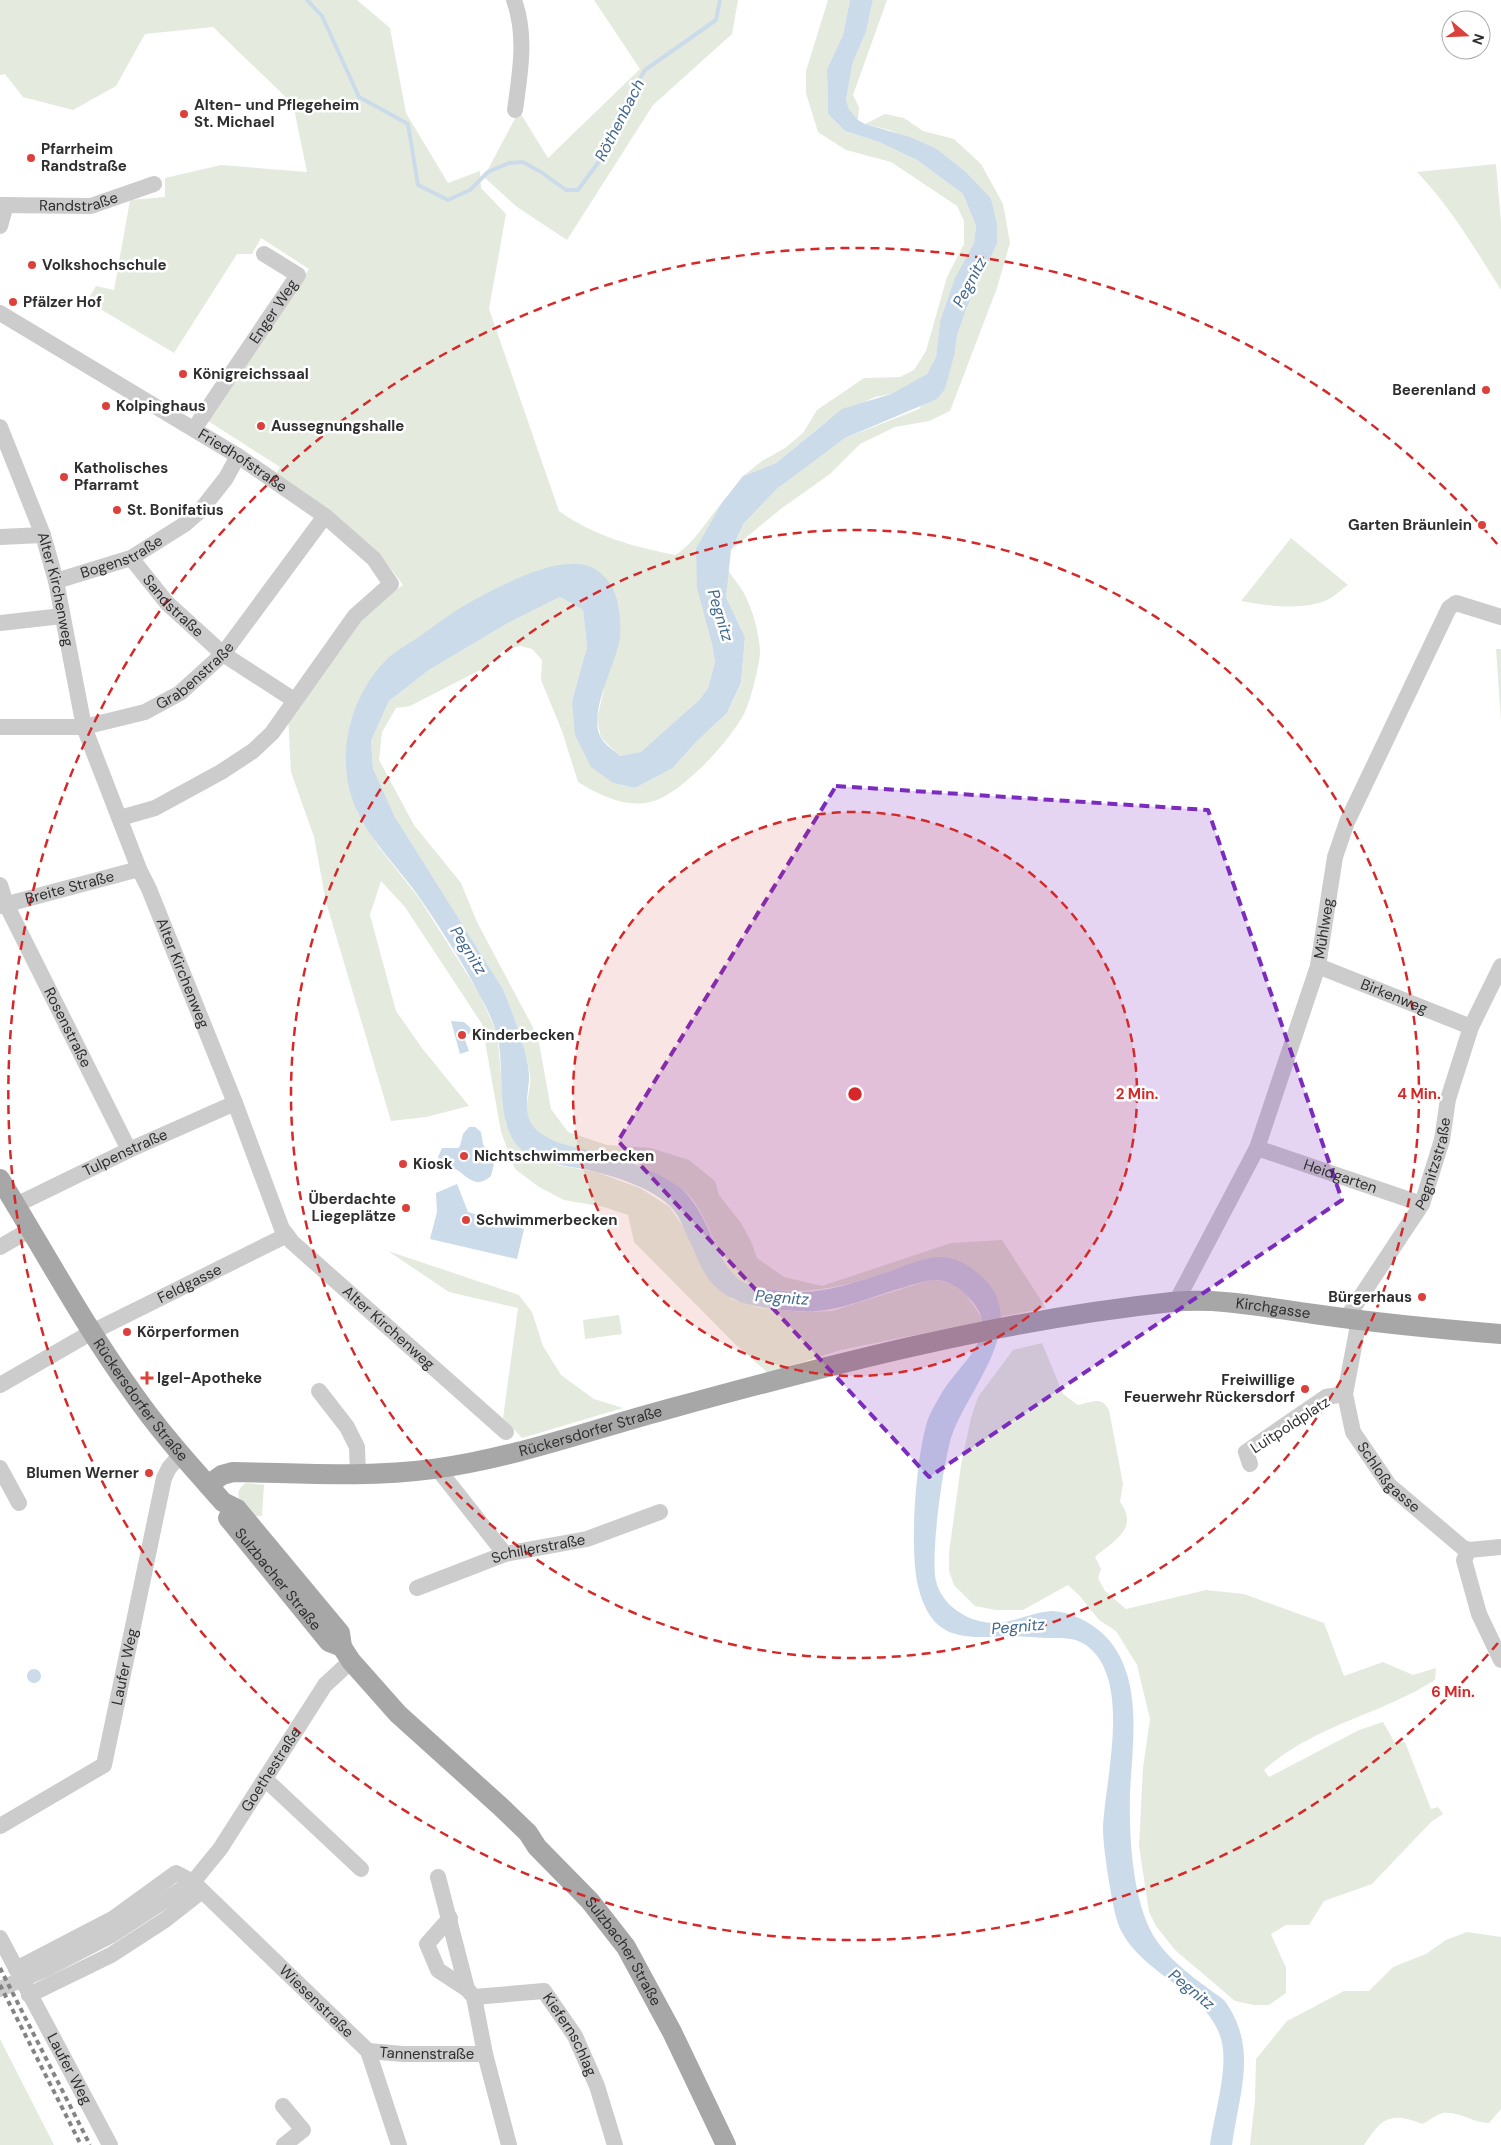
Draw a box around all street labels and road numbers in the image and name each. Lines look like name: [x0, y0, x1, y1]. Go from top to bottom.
street label: Randstraße: [39, 187, 121, 216]
street label: Enger Weg: [245, 275, 302, 348]
street label: Friedhofstraße: [194, 424, 291, 497]
street label: Alter Kirchenweg: [33, 530, 78, 648]
street label: Bogenstraße: [78, 531, 166, 583]
street label: Sandstraße: [138, 571, 208, 642]
street label: Grabenstraße: [152, 638, 239, 714]
street label: Breite Straße: [23, 866, 116, 909]
street label: Mühlweg: [1309, 897, 1338, 960]
street label: Alter Kirchenweg: [152, 915, 214, 1031]
street label: Birkenweg: [1358, 974, 1431, 1019]
street label: Rosenstraße: [39, 984, 96, 1071]
street label: Pegnitzstraße: [1411, 1116, 1455, 1214]
street label: Tulpenstraße: [79, 1124, 170, 1181]
street label: Heidgarten: [1301, 1154, 1380, 1198]
street label: Feldgasse: [154, 1259, 225, 1308]
street label: Alter Kirchenweg: [338, 1281, 439, 1374]
street label: Kirchgasse: [1235, 1293, 1312, 1323]
street label: Rückersdorfer Straße: [89, 1335, 193, 1465]
street label: Luitpoldplatz: [1247, 1392, 1333, 1458]
street label: Rückersdorfer Straße: [517, 1401, 664, 1461]
street label: Schloßgasse: [1352, 1438, 1424, 1517]
street label: Sulzbacher Straße: [230, 1524, 326, 1635]
street label: Schillerstraße: [488, 1530, 587, 1568]
street label: Laufer Weg: [107, 1626, 142, 1707]
street label: Goethestraße: [236, 1724, 305, 1816]
street label: Sulzbacher Straße: [580, 1892, 666, 2009]
street label: Wiesenstraße: [275, 1961, 358, 2042]
street label: Kiefernschlag: [538, 1989, 601, 2079]
street label: Laufer Weg: [42, 2029, 97, 2108]
street label: Tannenstraße: [379, 2042, 474, 2064]

